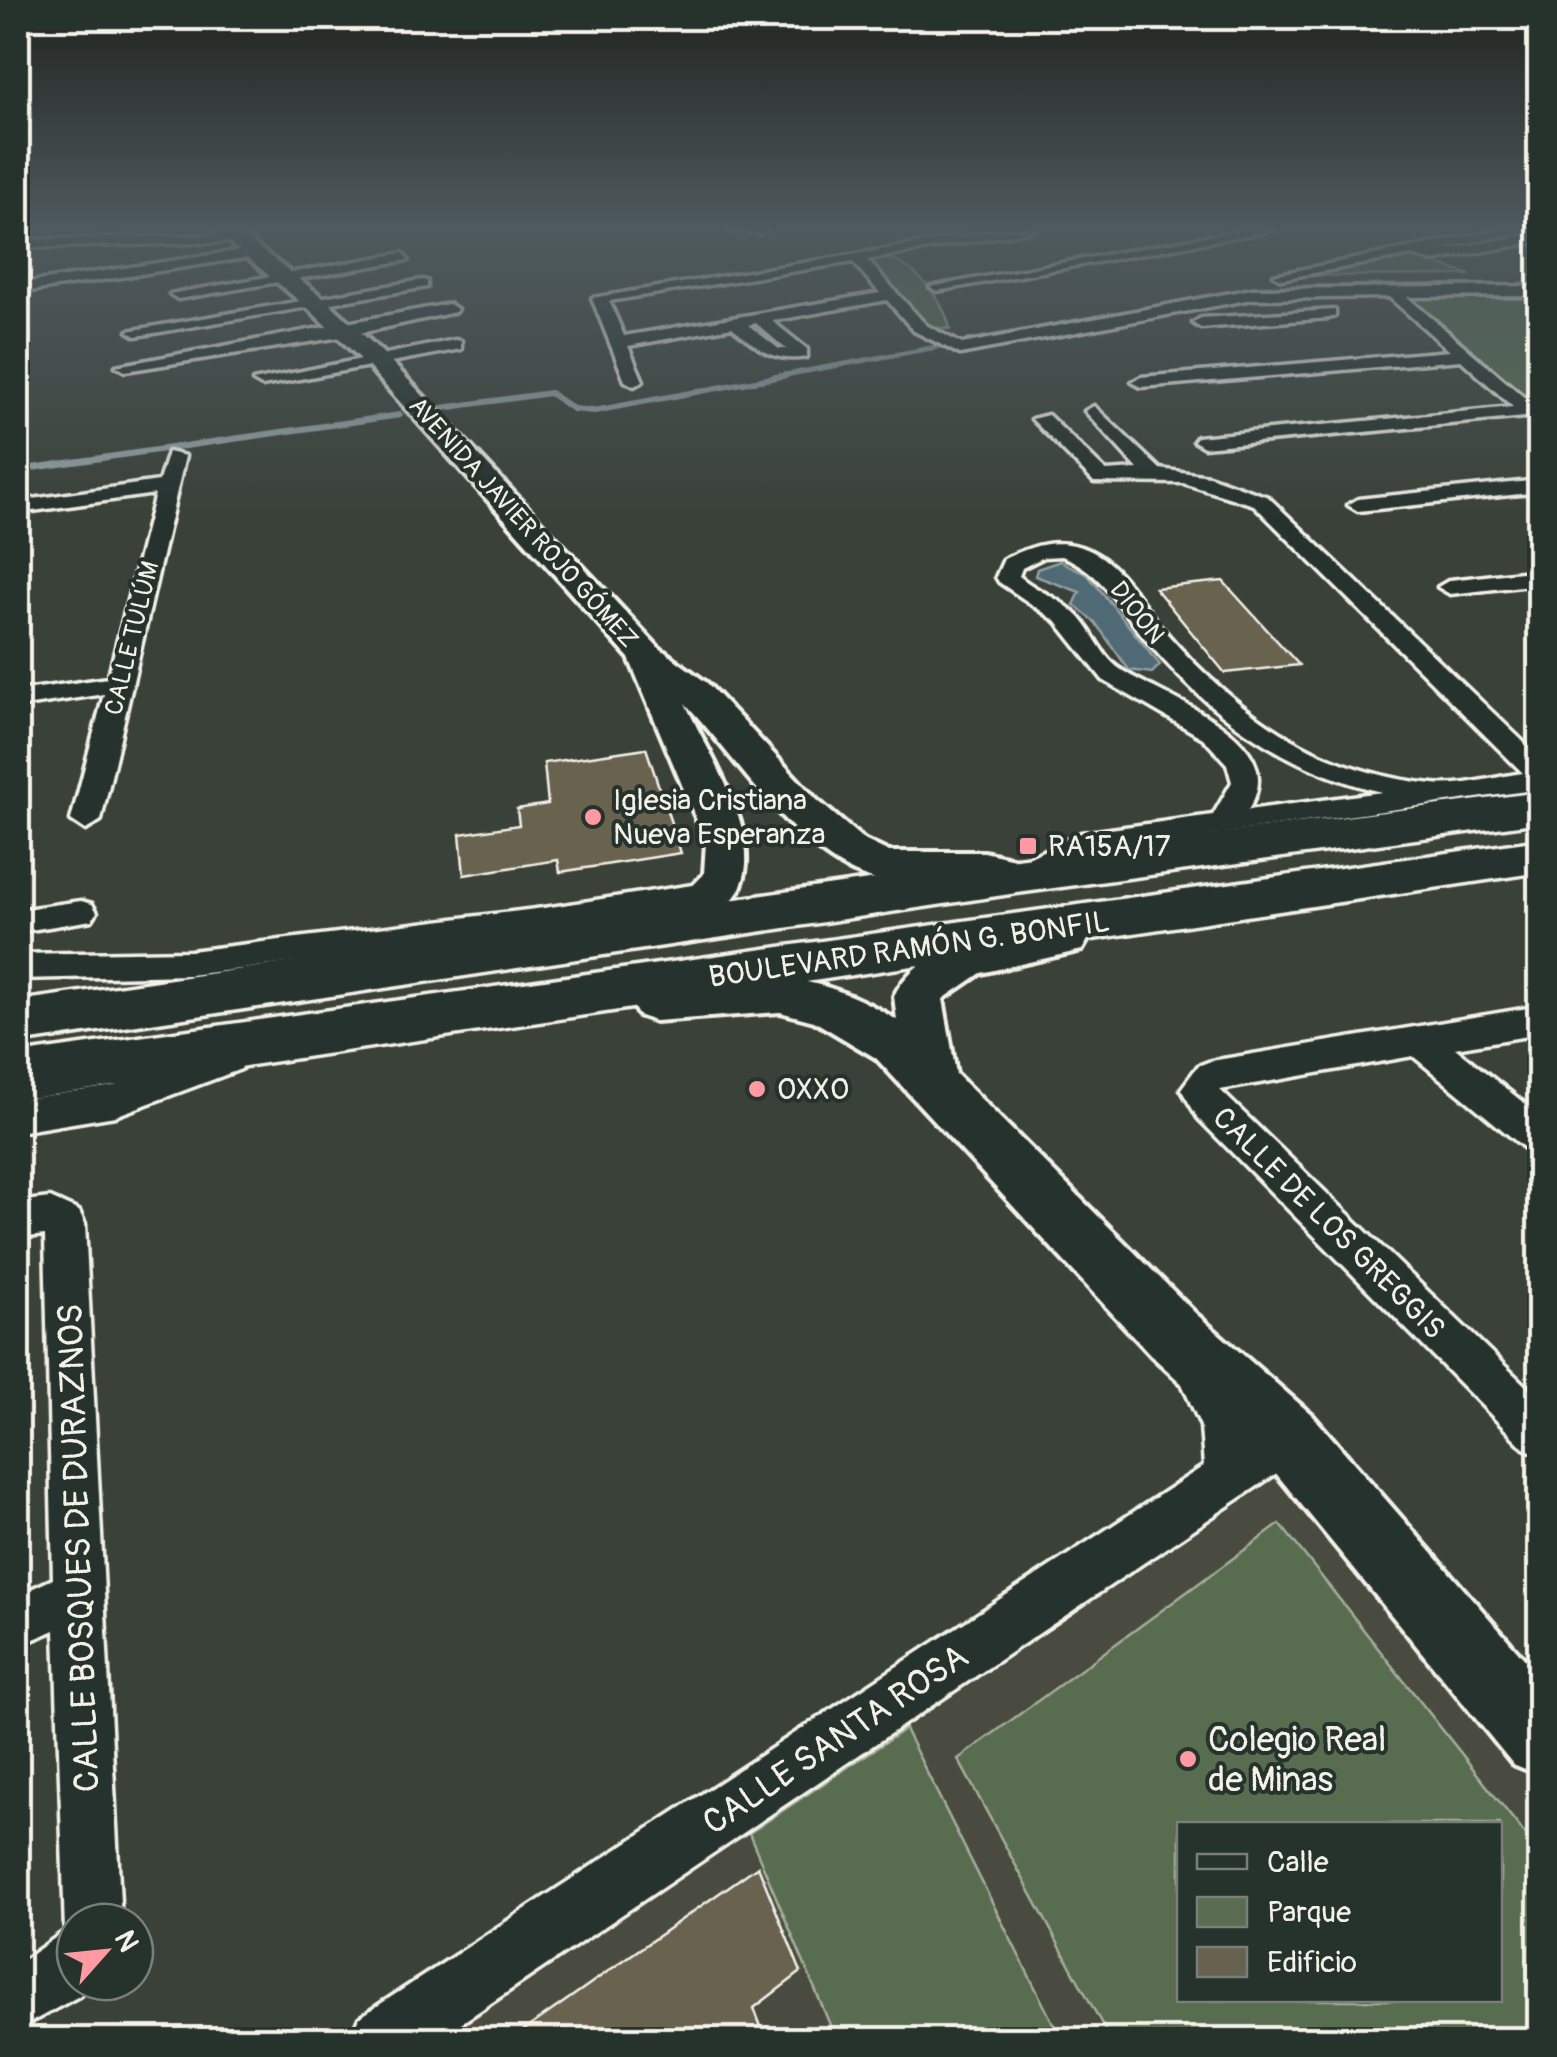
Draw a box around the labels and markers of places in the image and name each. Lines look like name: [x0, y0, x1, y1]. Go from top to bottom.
place label: Iglesia Cristiana Nueva Esperanza: [613, 782, 825, 853]
marker: Iglesia Cristiana Nueva Esperanza: [582, 806, 604, 828]
place label: RA15A/17: [1048, 828, 1171, 865]
marker: RA15A/17: [1017, 835, 1039, 857]
place label: OXXO: [777, 1071, 849, 1108]
marker: OXXO: [746, 1078, 768, 1100]
place label: Colegio Real de Minas: [1208, 1718, 1386, 1802]
marker: Colegio Real de Minas: [1177, 1748, 1199, 1770]

